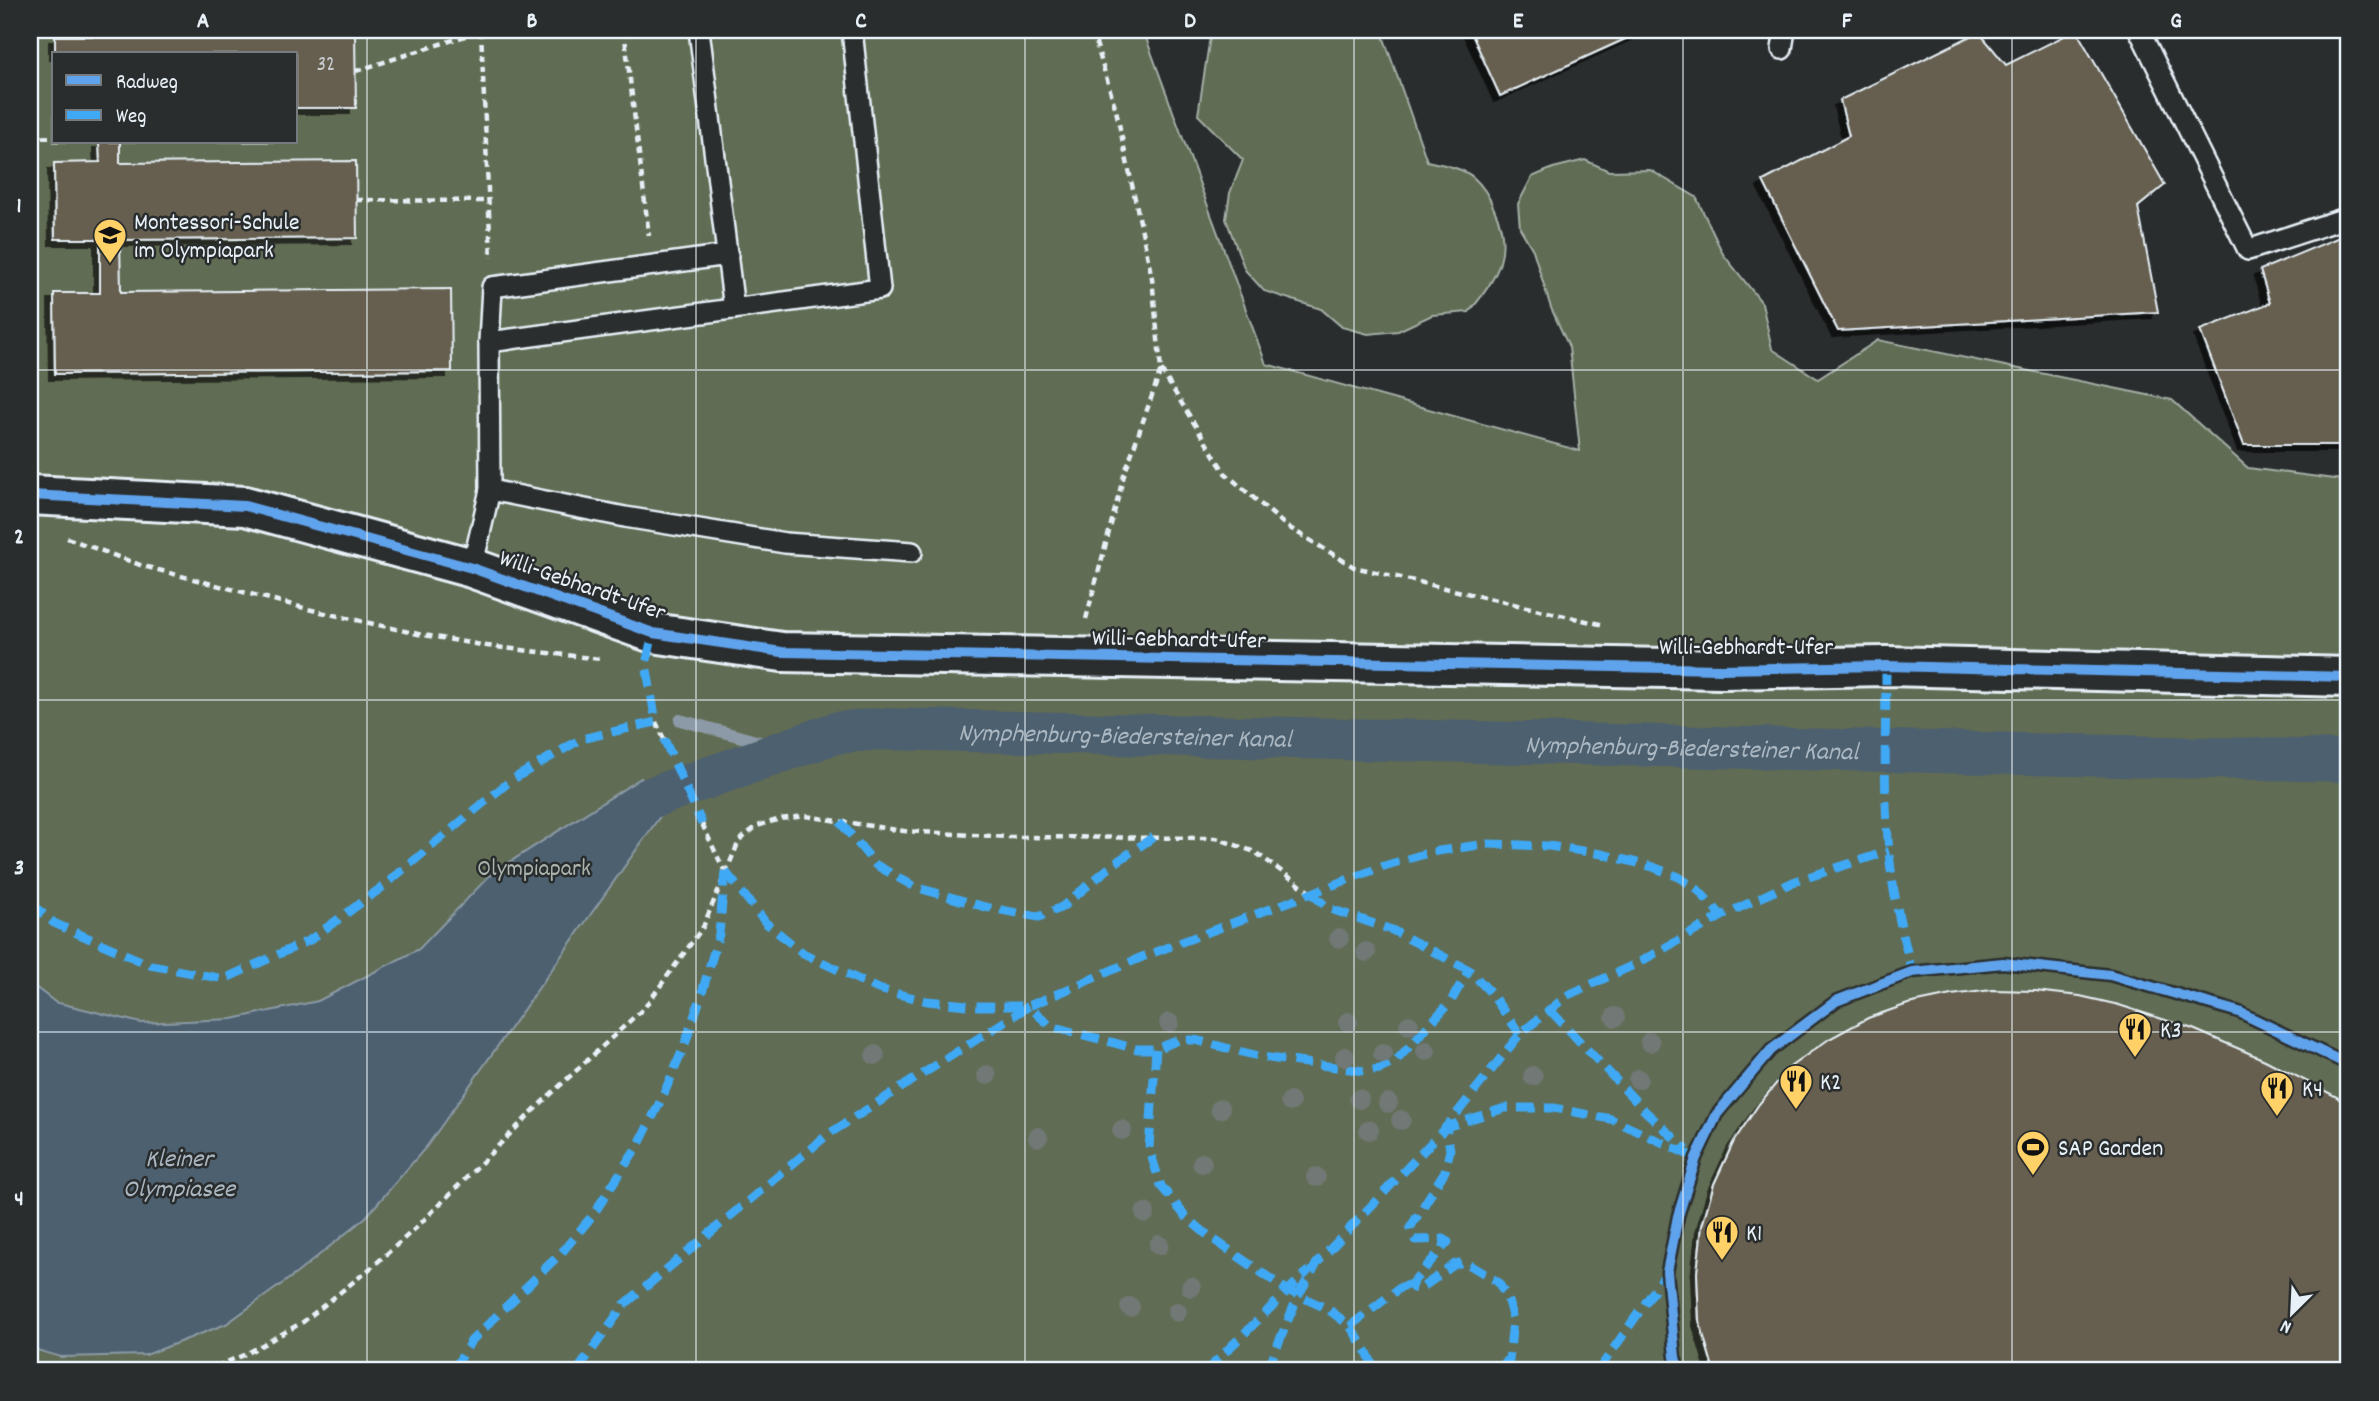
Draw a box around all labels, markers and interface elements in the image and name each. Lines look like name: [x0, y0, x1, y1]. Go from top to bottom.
text: A: [197, 6, 209, 39]
text: B: [527, 6, 538, 39]
text: C: [855, 6, 867, 39]
text: D: [1184, 6, 1196, 39]
text: E: [1513, 6, 1524, 39]
text: F: [1842, 6, 1853, 39]
text: G: [2170, 6, 2182, 39]
house number: 32: [317, 51, 335, 81]
legend: [52, 52, 298, 144]
text: Radweg: [116, 69, 178, 99]
text: Weg: [116, 103, 147, 133]
text: 1: [16, 191, 22, 224]
place label: Montessori-Schule im Olympiapark: [134, 207, 299, 269]
school or university icon: Montessori-Schule im Olympiapark: [91, 216, 129, 265]
text: 2: [14, 522, 24, 555]
street label: Willi-Gebhardt-Ufer: [494, 542, 670, 631]
street label: Willi-Gebhardt-Ufer: [1092, 622, 1266, 660]
street label: Willi-Gebhardt-Ufer: [1659, 632, 1833, 666]
water label: Nymphenburg-Biedersteiner Kanal: [958, 716, 1294, 760]
water label: Nymphenburg-Biedersteiner Kanal: [1525, 728, 1861, 772]
text: 3: [14, 853, 24, 886]
park label: Olympiapark: [477, 853, 591, 887]
restaurant icon: K3: [2116, 1010, 2154, 1059]
place label: K3: [2160, 1015, 2182, 1049]
restaurant icon: K2: [1777, 1062, 1815, 1111]
place label: K2: [1820, 1067, 1842, 1101]
restaurant icon: K4: [2258, 1069, 2296, 1118]
place label: K4: [2302, 1074, 2323, 1108]
sports icon: SAP Garden: [2014, 1128, 2052, 1177]
place label: SAP Garden: [2058, 1133, 2163, 1167]
water label: Kleiner Olympiasee: [123, 1142, 237, 1209]
text: 4: [14, 1184, 24, 1217]
restaurant icon: K1: [1703, 1213, 1741, 1262]
place label: K1: [1746, 1218, 1762, 1252]
north arrow: [2256, 1278, 2326, 1348]
text: N: [2277, 1311, 2296, 1340]

